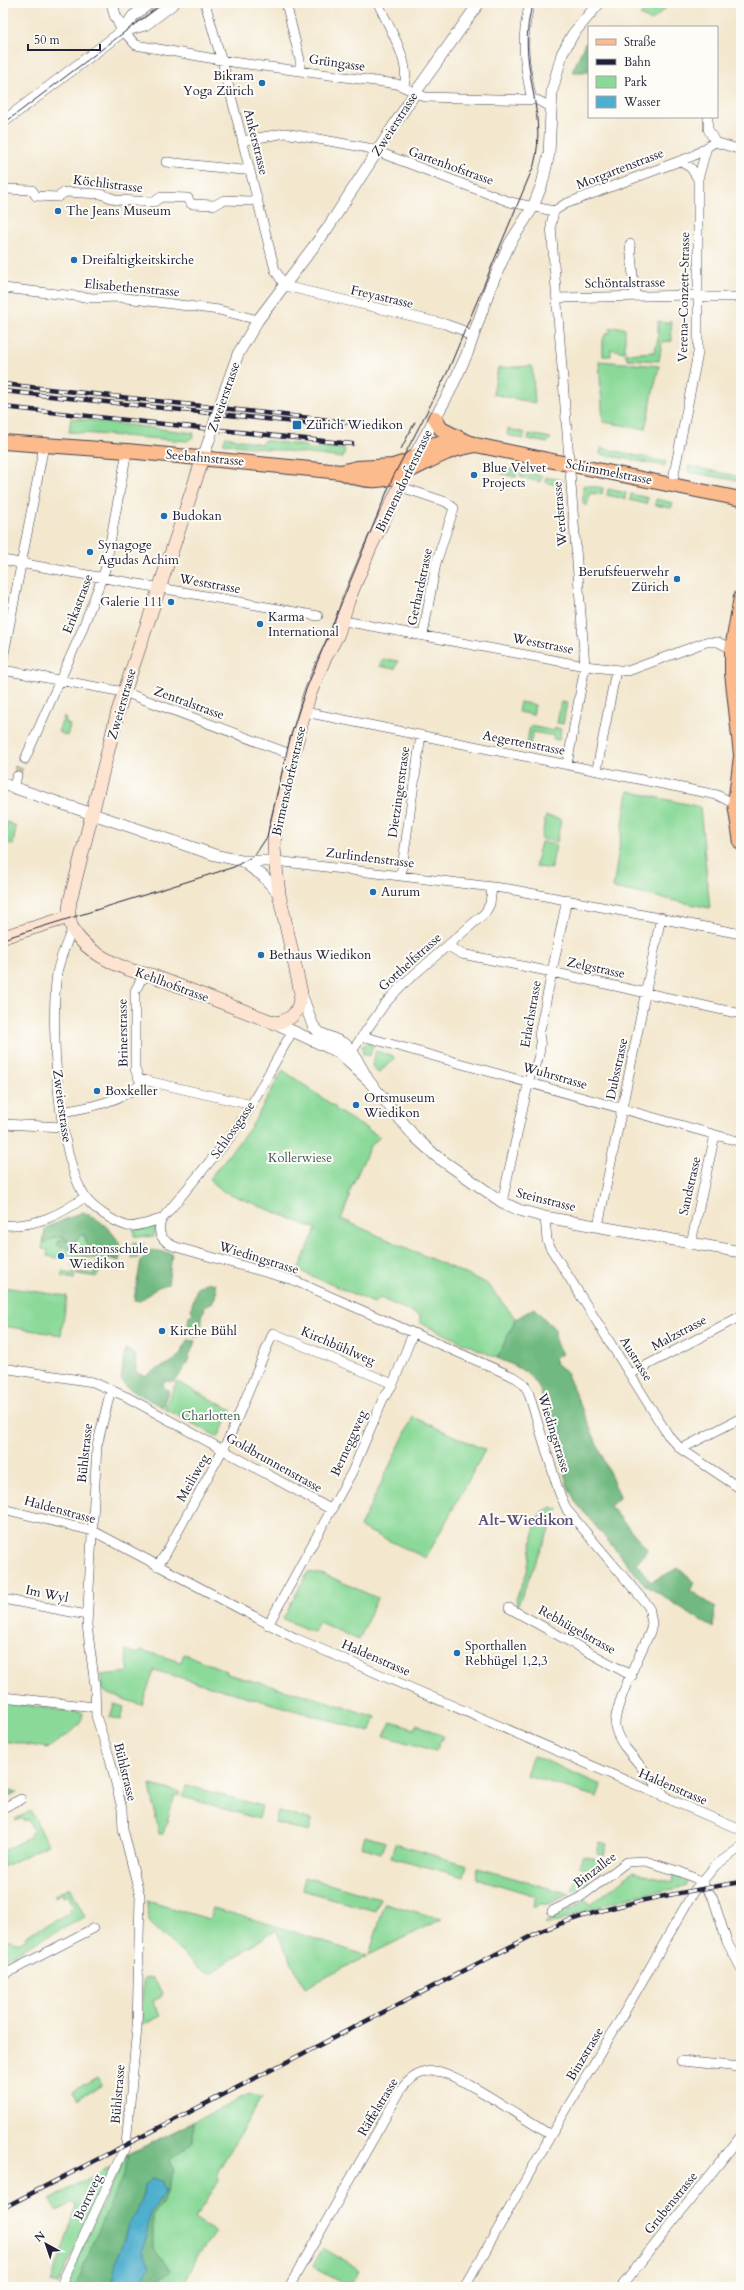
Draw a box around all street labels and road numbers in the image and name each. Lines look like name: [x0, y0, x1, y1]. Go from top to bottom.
street label: Grüngasse: [308, 50, 367, 76]
street label: Zweierstrasse: [367, 88, 423, 160]
street label: Ankerstrasse: [239, 107, 273, 177]
street label: Gartenhofstrasse: [406, 142, 496, 190]
street label: Morgartenstrasse: [574, 144, 666, 194]
street label: Köchlistrasse: [72, 171, 144, 197]
street label: Verena-Conzett-Strasse: [674, 231, 694, 362]
street label: Schöntalstrasse: [585, 273, 665, 293]
street label: Elisabethenstrasse: [84, 275, 181, 301]
street label: Freyastrasse: [349, 281, 415, 313]
street label: Zweierstrasse: [204, 359, 244, 435]
street label: Birmensdorferstrasse: [371, 426, 437, 536]
street label: Seebahnstrasse: [165, 446, 245, 470]
street label: Schimmelstrasse: [564, 455, 654, 489]
street label: Werdstrasse: [548, 481, 572, 548]
street label: Gerhardstrasse: [403, 547, 437, 627]
street label: Weststrasse: [177, 570, 242, 598]
street label: Erikastrasse: [58, 572, 98, 636]
street label: Weststrasse: [510, 629, 575, 659]
street label: Zweierstrasse: [103, 666, 141, 742]
street label: Zentralstrasse: [151, 682, 227, 724]
street label: Birmensdorferstrasse: [268, 724, 310, 838]
street label: Aegertenstrasse: [481, 726, 567, 760]
street label: Dietzingerstrasse: [384, 745, 414, 839]
street label: Zurlindenstrasse: [325, 844, 415, 872]
street label: Gotthelfstrasse: [375, 929, 446, 995]
street label: Zelgstrasse: [565, 953, 627, 983]
street label: Kehlhofstrasse: [132, 963, 212, 1007]
street label: Erlachstrasse: [516, 979, 546, 1049]
street label: Brinerstrasse: [113, 998, 133, 1067]
street label: Dubsstrasse: [602, 1036, 632, 1101]
street label: Wuhrstrasse: [519, 1058, 590, 1094]
street label: Zweierstrasse: [48, 1068, 76, 1144]
street label: Schlossgasse: [207, 1098, 259, 1162]
street label: Sandstrasse: [674, 1155, 706, 1217]
street label: Steinstrasse: [514, 1184, 578, 1216]
street label: Wiedingstrasse: [216, 1237, 301, 1279]
street label: Malzstrasse: [648, 1311, 710, 1355]
street label: Kirchbühlweg: [298, 1322, 379, 1370]
street label: Austrasse: [615, 1333, 657, 1385]
street label: Wiedingstrasse: [533, 1390, 575, 1475]
street label: Berneggweg: [326, 1406, 372, 1479]
street label: Bühlstrasse: [73, 1422, 97, 1484]
street label: Goldbrunnenstrasse: [222, 1429, 326, 1497]
street label: Meiliweg: [172, 1450, 214, 1505]
street label: Haldenstrasse: [22, 1492, 98, 1528]
street label: Im Wyl: [24, 1581, 71, 1607]
street label: Rebhügelstrasse: [535, 1601, 619, 1659]
street label: Haldenstrasse: [339, 1635, 413, 1681]
street label: Bühlstrasse: [109, 1741, 141, 1803]
street label: Haldenstrasse: [636, 1764, 710, 1810]
street label: Binzallee: [570, 1848, 620, 1892]
street label: Binzstrasse: [562, 2024, 608, 2084]
street label: Bühlstrasse: [106, 2063, 130, 2125]
street label: Räffelstrasse: [354, 2074, 403, 2140]
street label: Grubenstrasse: [640, 2168, 702, 2238]
street label: Borrweg: [69, 2170, 107, 2223]

